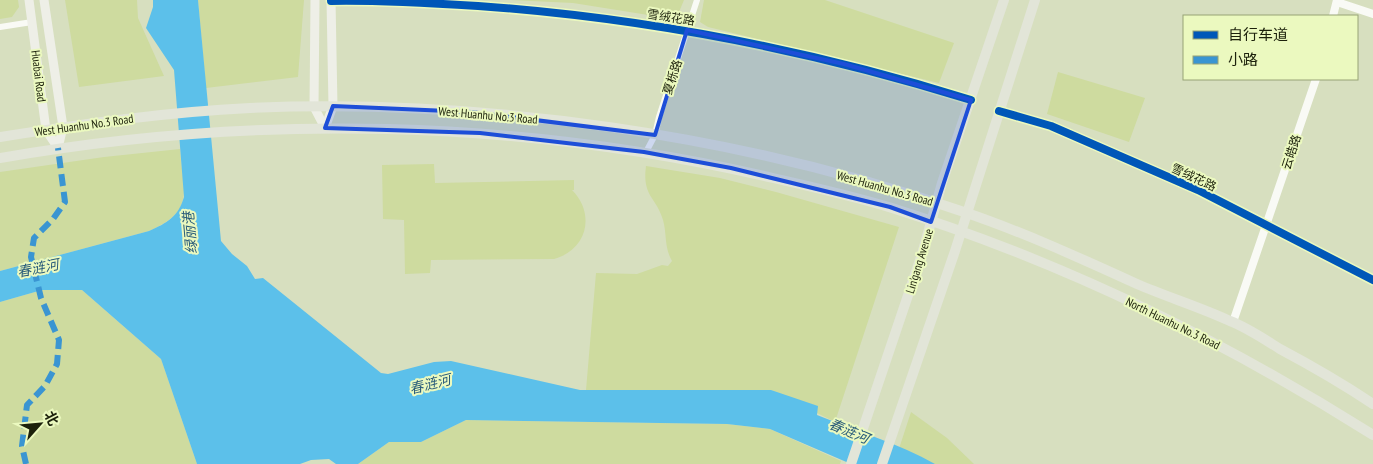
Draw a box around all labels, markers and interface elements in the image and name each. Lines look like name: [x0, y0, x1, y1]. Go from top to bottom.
street label: 雪绒花路: [646, 6, 696, 28]
legend: [1183, 15, 1358, 80]
text: 自行车道: [1228, 25, 1288, 44]
street label: Huabai Road: [28, 49, 50, 103]
text: 小路: [1228, 50, 1258, 69]
street label: 夏栎路: [659, 58, 685, 96]
street label: West Huanhu No.3 Road: [438, 103, 538, 127]
street label: West Huanhu No.3 Road: [34, 111, 134, 139]
street label: 云皓路: [1278, 133, 1304, 171]
street label: 雪绒花路: [1169, 160, 1219, 194]
street label: West Huanhu No.3 Road: [835, 167, 935, 209]
water label: 绿丽港: [179, 209, 201, 255]
street label: Lin'gang Avenue: [902, 227, 936, 295]
water label: 春涟河: [16, 255, 63, 281]
street label: North Huanhu No.3 Road: [1123, 294, 1223, 352]
water label: 春涟河: [407, 369, 455, 398]
north arrow: [15, 399, 65, 449]
text: 北: [40, 408, 63, 428]
water label: 春涟河: [826, 415, 875, 449]

